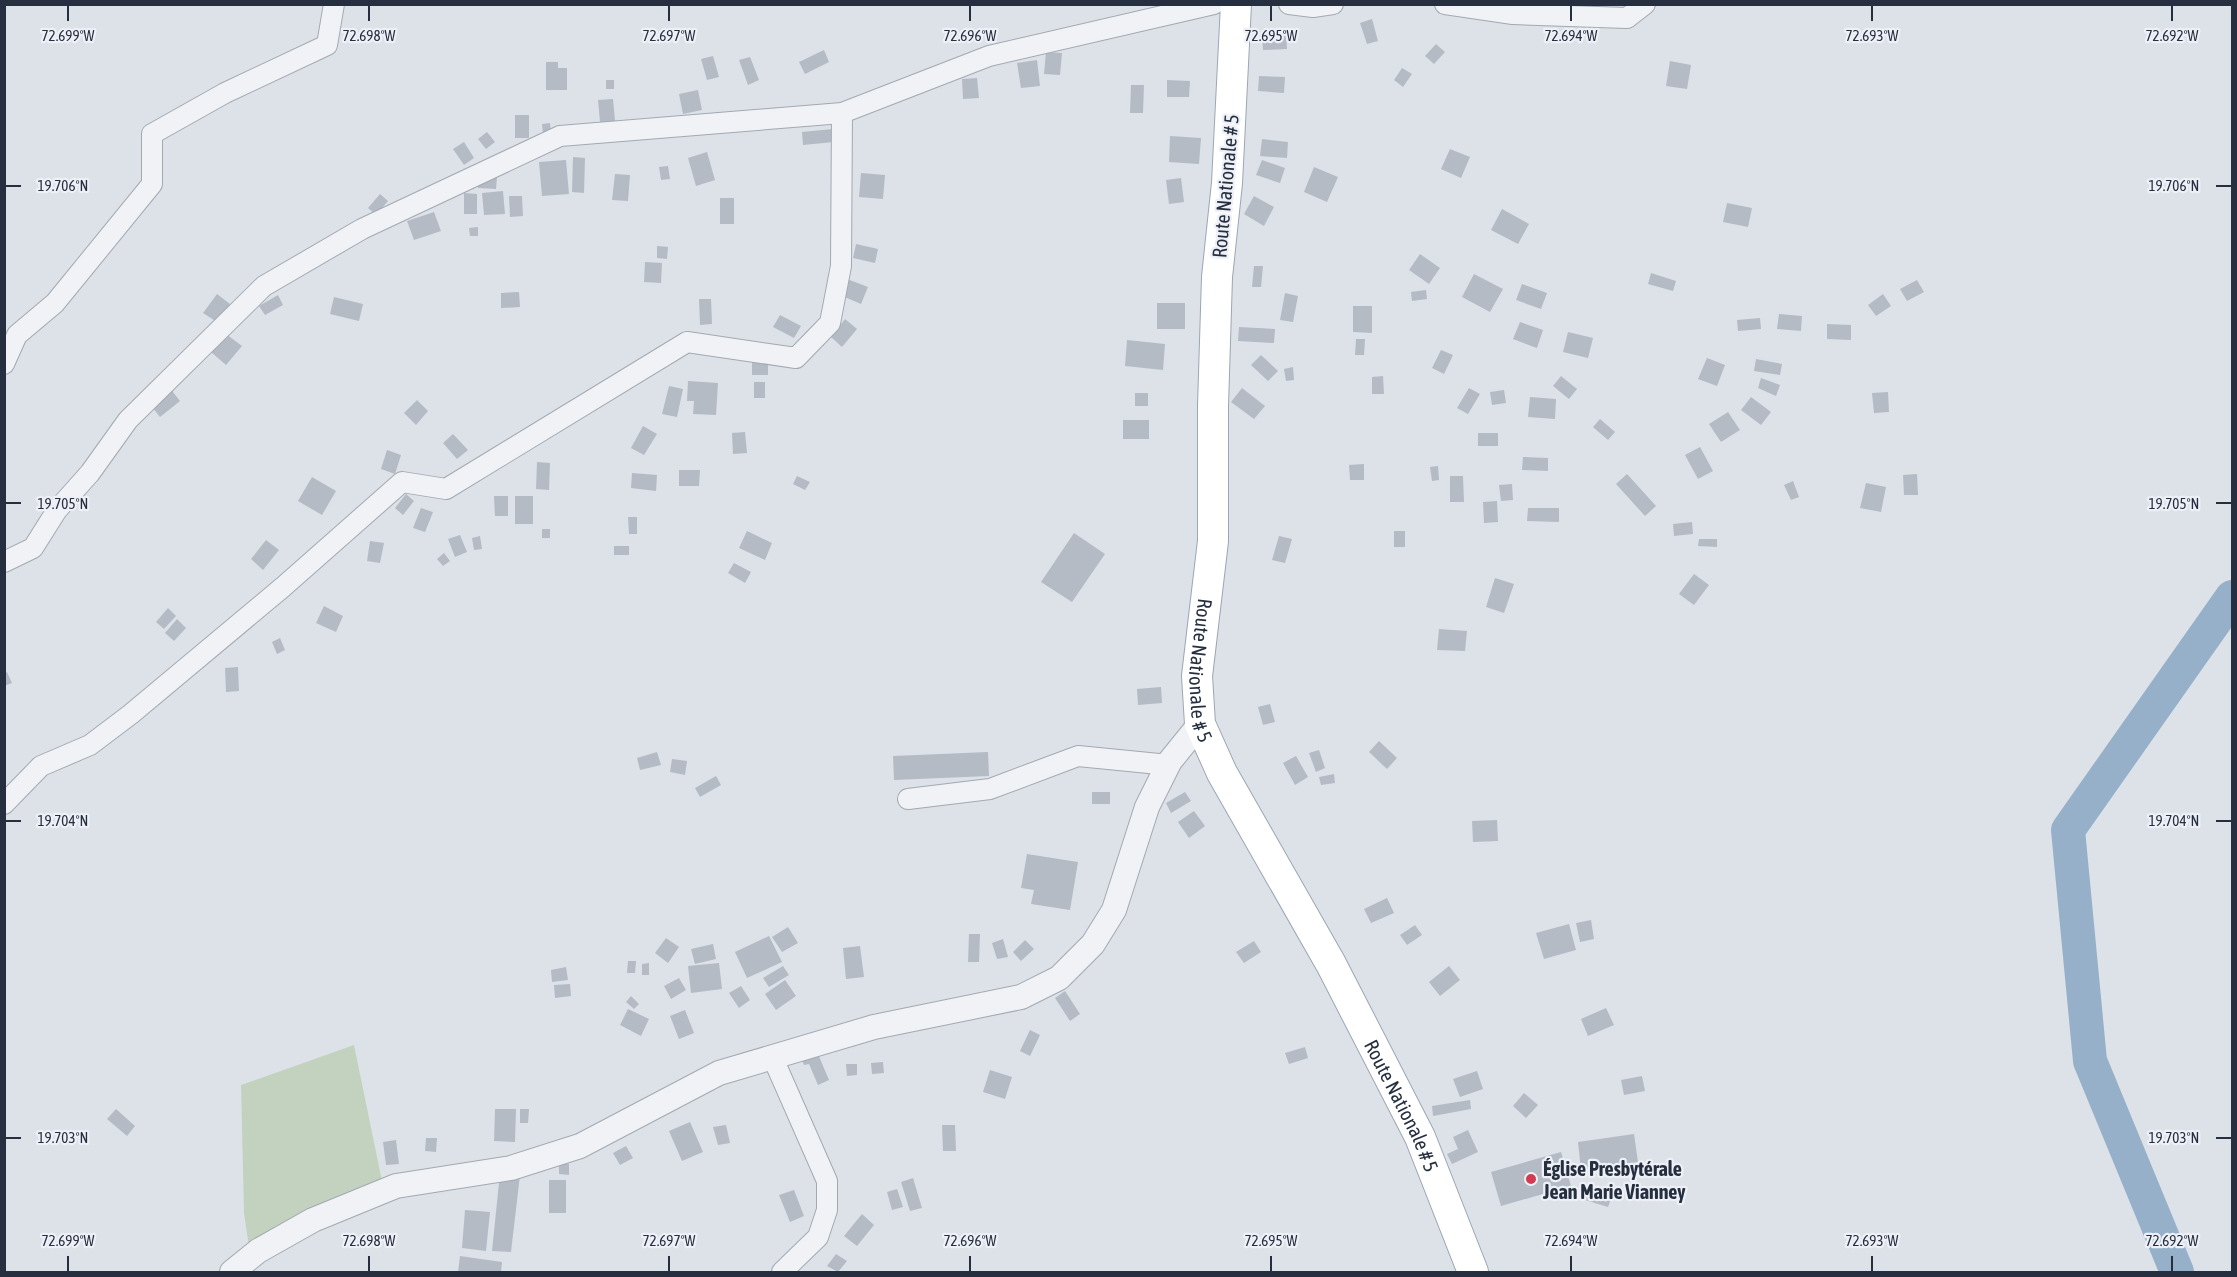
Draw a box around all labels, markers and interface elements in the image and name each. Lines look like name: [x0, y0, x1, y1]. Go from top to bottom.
text: 72.699°W: [42, 27, 95, 44]
text: 72.698°W: [343, 27, 396, 44]
text: 72.697°W: [643, 27, 696, 44]
text: 72.696°W: [944, 27, 997, 44]
text: 72.695°W: [1245, 27, 1298, 44]
text: 72.694°W: [1545, 27, 1598, 44]
text: 72.693°W: [1846, 27, 1899, 44]
text: 72.692°W: [2146, 27, 2199, 44]
street label: Route Nationale # 5: [1207, 113, 1243, 259]
text: 19.706°N: [38, 177, 88, 194]
text: 19.706°N: [2149, 177, 2199, 194]
text: 19.705°N: [38, 495, 88, 512]
text: 19.705°N: [2149, 495, 2199, 512]
street label: Route Nationale # 5: [1186, 597, 1218, 745]
text: 19.704°N: [38, 812, 88, 829]
text: 19.704°N: [2149, 812, 2199, 829]
street label: Route Nationale # 5: [1360, 1036, 1444, 1175]
text: 19.703°N: [38, 1129, 88, 1146]
text: 19.703°N: [2149, 1129, 2199, 1146]
place label: Église Presbytérale Jean Marie Vianney: [1542, 1157, 1686, 1203]
marker: Église Presbytérale Jean Marie Vianney: [1524, 1172, 1538, 1186]
text: 72.699°W: [42, 1232, 95, 1249]
text: 72.698°W: [343, 1232, 396, 1249]
text: 72.697°W: [643, 1232, 696, 1249]
text: 72.696°W: [944, 1232, 997, 1249]
text: 72.695°W: [1245, 1232, 1298, 1249]
text: 72.694°W: [1545, 1232, 1598, 1249]
text: 72.693°W: [1846, 1232, 1899, 1249]
text: 72.692°W: [2146, 1232, 2199, 1249]

